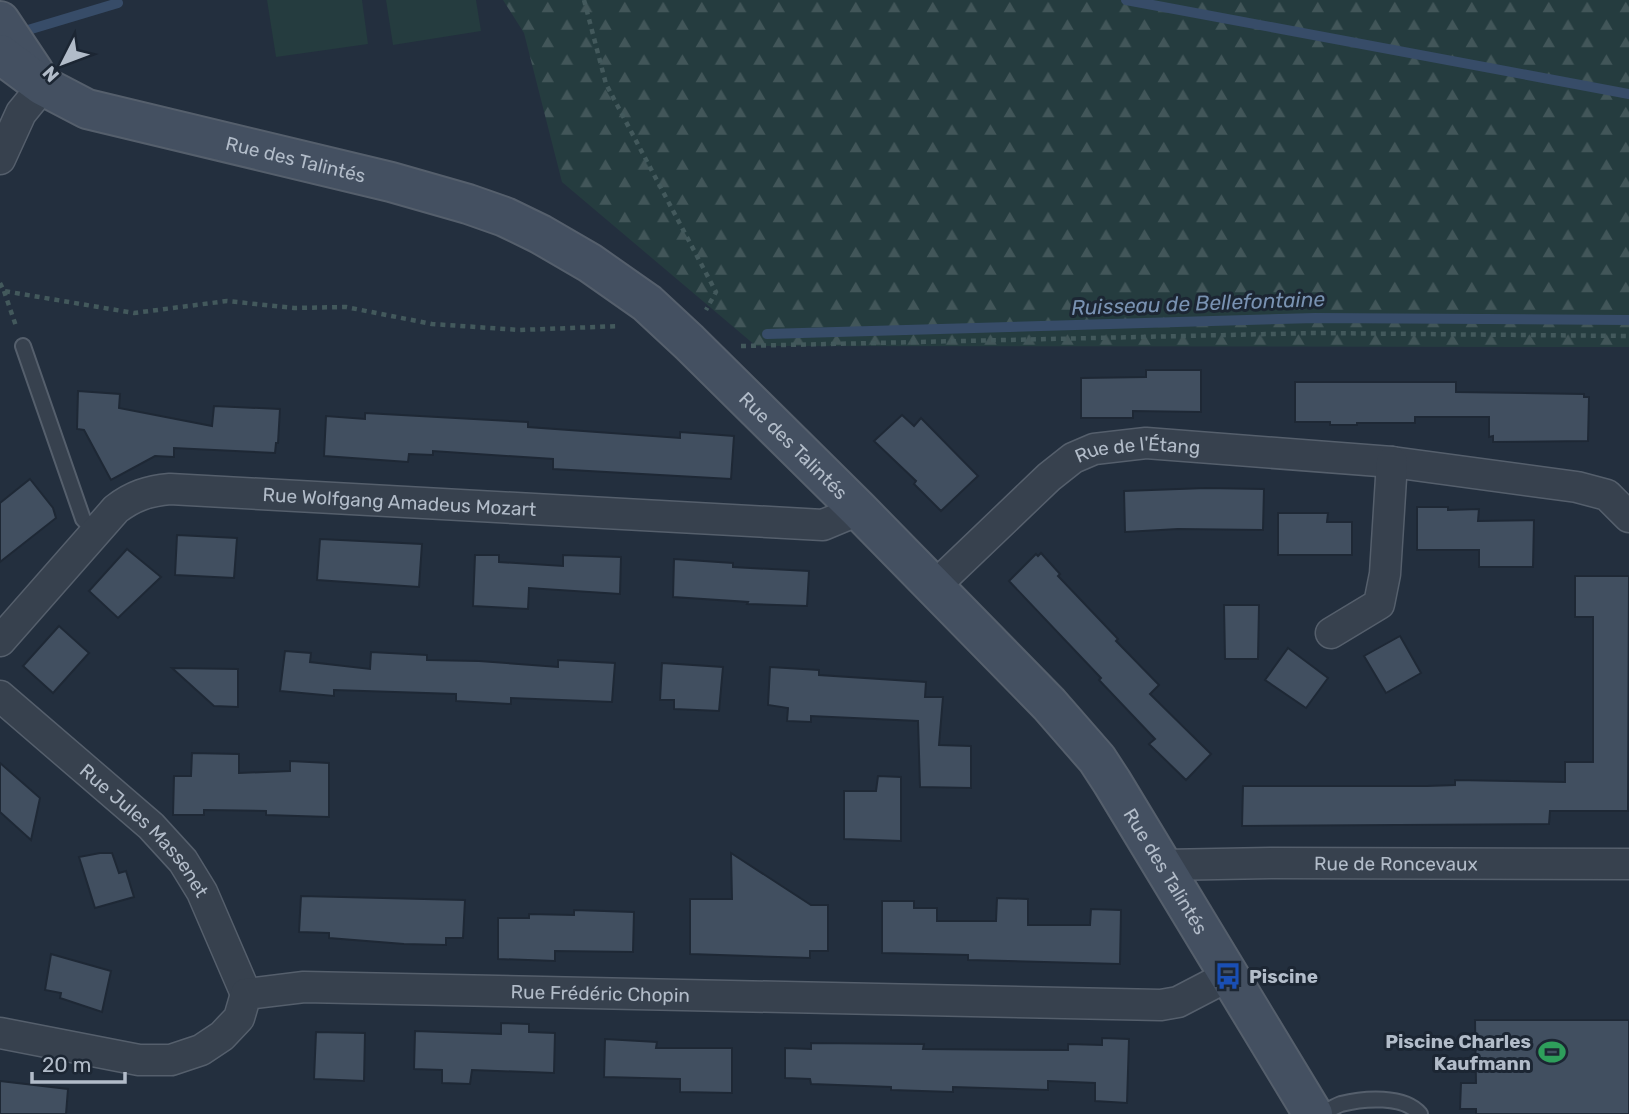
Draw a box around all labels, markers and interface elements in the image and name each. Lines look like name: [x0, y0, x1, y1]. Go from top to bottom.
north arrow: [28, 28, 98, 98]
text: N: [38, 61, 64, 87]
street label: Rue des Talintés: [224, 131, 368, 187]
water label: Ruisseau de Bellefontaine: [1070, 286, 1326, 320]
street label: Rue des Talintés: [735, 387, 853, 504]
street label: Rue de l'Étang: [1071, 431, 1201, 467]
street label: Rue Wolfgang Amadeus Mozart: [262, 483, 537, 521]
street label: Rue Jules Massenet: [75, 759, 214, 902]
street label: Rue des Talintés: [1119, 804, 1213, 938]
street label: Rue de Roncevaux: [1314, 852, 1478, 875]
bus stop icon: Piscine: [1213, 961, 1243, 991]
place label: Piscine: [1249, 965, 1318, 988]
street label: Rue Frédéric Chopin: [510, 980, 690, 1007]
place label: Piscine Charles Kaufmann: [1385, 1030, 1531, 1075]
sports icon: Piscine Charles Kaufmann: [1537, 1037, 1567, 1067]
scale bar: [32, 1040, 124, 1084]
text: 20 m: [42, 1052, 91, 1077]

